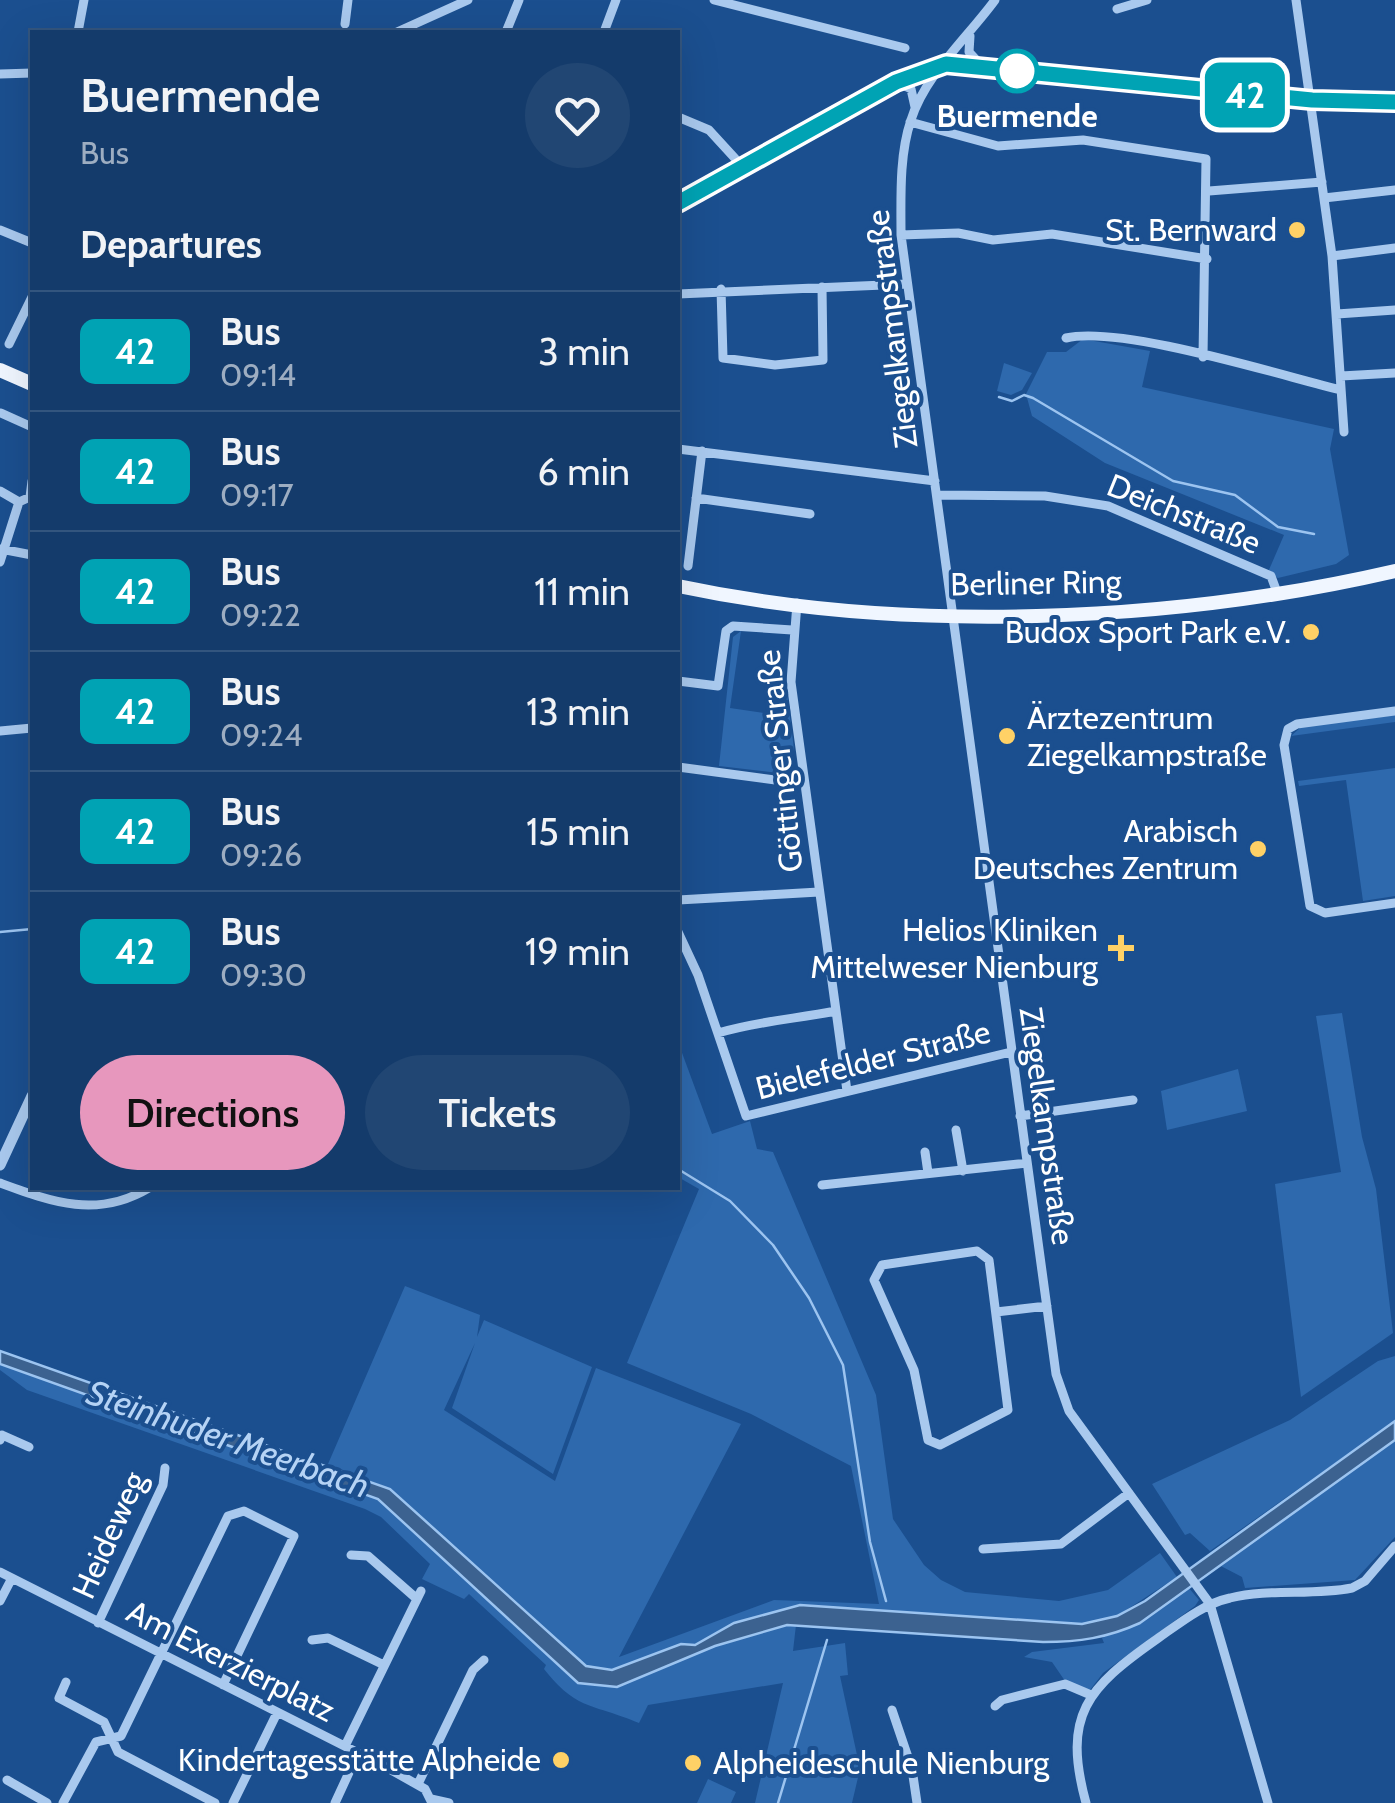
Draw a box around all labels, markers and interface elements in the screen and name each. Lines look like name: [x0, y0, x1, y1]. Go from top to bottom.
marker: Buermende: [996, 50, 1038, 92]
line badge: 42: [1200, 62, 1290, 128]
button: heart: [525, 63, 630, 168]
text: Buermende: [80, 66, 321, 124]
text: 42: [1225, 74, 1265, 117]
place label: Buermende: [936, 96, 1098, 135]
text: Bus: [80, 133, 129, 172]
street label: Ziegelkampstraße: [858, 208, 925, 450]
place label: St. Bernward: [1105, 210, 1277, 249]
marker: St. Bernward: [1286, 219, 1308, 241]
text: Departures: [80, 221, 262, 268]
text: Bus: [220, 308, 281, 355]
text: 3 min: [538, 328, 630, 375]
text: 42: [115, 330, 155, 373]
text: 09:14: [220, 355, 296, 394]
text: Bus: [220, 428, 281, 475]
text: 6 min: [537, 448, 630, 495]
text: 42: [115, 450, 155, 493]
street label: Deichstraße: [1102, 465, 1267, 562]
text: 09:17: [220, 475, 294, 514]
text: Bus: [220, 548, 281, 595]
street label: Berliner Ring: [950, 561, 1123, 603]
text: 11 min: [534, 568, 630, 615]
text: 42: [115, 570, 155, 613]
text: 09:22: [220, 595, 301, 634]
place label: Budox Sport Park e.V.: [1005, 612, 1291, 651]
marker: Budox Sport Park e.V.: [1300, 621, 1322, 643]
street label: Göttinger Straße: [748, 648, 811, 874]
text: Bus: [220, 668, 281, 715]
text: 13 min: [526, 688, 630, 735]
text: 42: [115, 690, 155, 733]
place label: Ärztezentrum Ziegelkampstraße: [1027, 698, 1267, 774]
text: 09:24: [220, 715, 302, 754]
marker: Ärztezentrum Ziegelkampstraße: [996, 725, 1018, 747]
text: Bus: [220, 788, 281, 835]
text: 15 min: [526, 808, 630, 855]
text: 42: [115, 810, 155, 853]
place label: Arabisch Deutsches Zentrum: [973, 811, 1238, 887]
text: 09:26: [220, 835, 302, 874]
marker: Arabisch Deutsches Zentrum: [1247, 838, 1269, 860]
text: Bus: [220, 908, 281, 955]
place label: Helios Kliniken Mittelweser Nienburg: [810, 910, 1099, 986]
text: 19 min: [525, 928, 630, 975]
text: 42: [115, 930, 155, 973]
marker: Helios Kliniken Mittelweser Nienburg: [1108, 935, 1134, 961]
text: 09:30: [220, 955, 307, 994]
street label: Ziegelkampstraße: [1011, 1004, 1083, 1247]
street label: Bielefelder Straße: [752, 1012, 994, 1108]
button: Directions: [80, 1055, 345, 1170]
button: Tickets: [365, 1055, 630, 1170]
water label: Steinhuder Meerbach: [81, 1370, 375, 1507]
street label: Heideweg: [63, 1464, 154, 1604]
street label: Am Exerzierplatz: [121, 1591, 342, 1730]
place label: Kindertagesstätte Alpheide: [178, 1740, 541, 1779]
place label: Alpheideschule Nienburg: [713, 1743, 1050, 1782]
marker: Kindertagesstätte Alpheide: [550, 1749, 572, 1771]
marker: Alpheideschule Nienburg: [682, 1752, 704, 1774]

